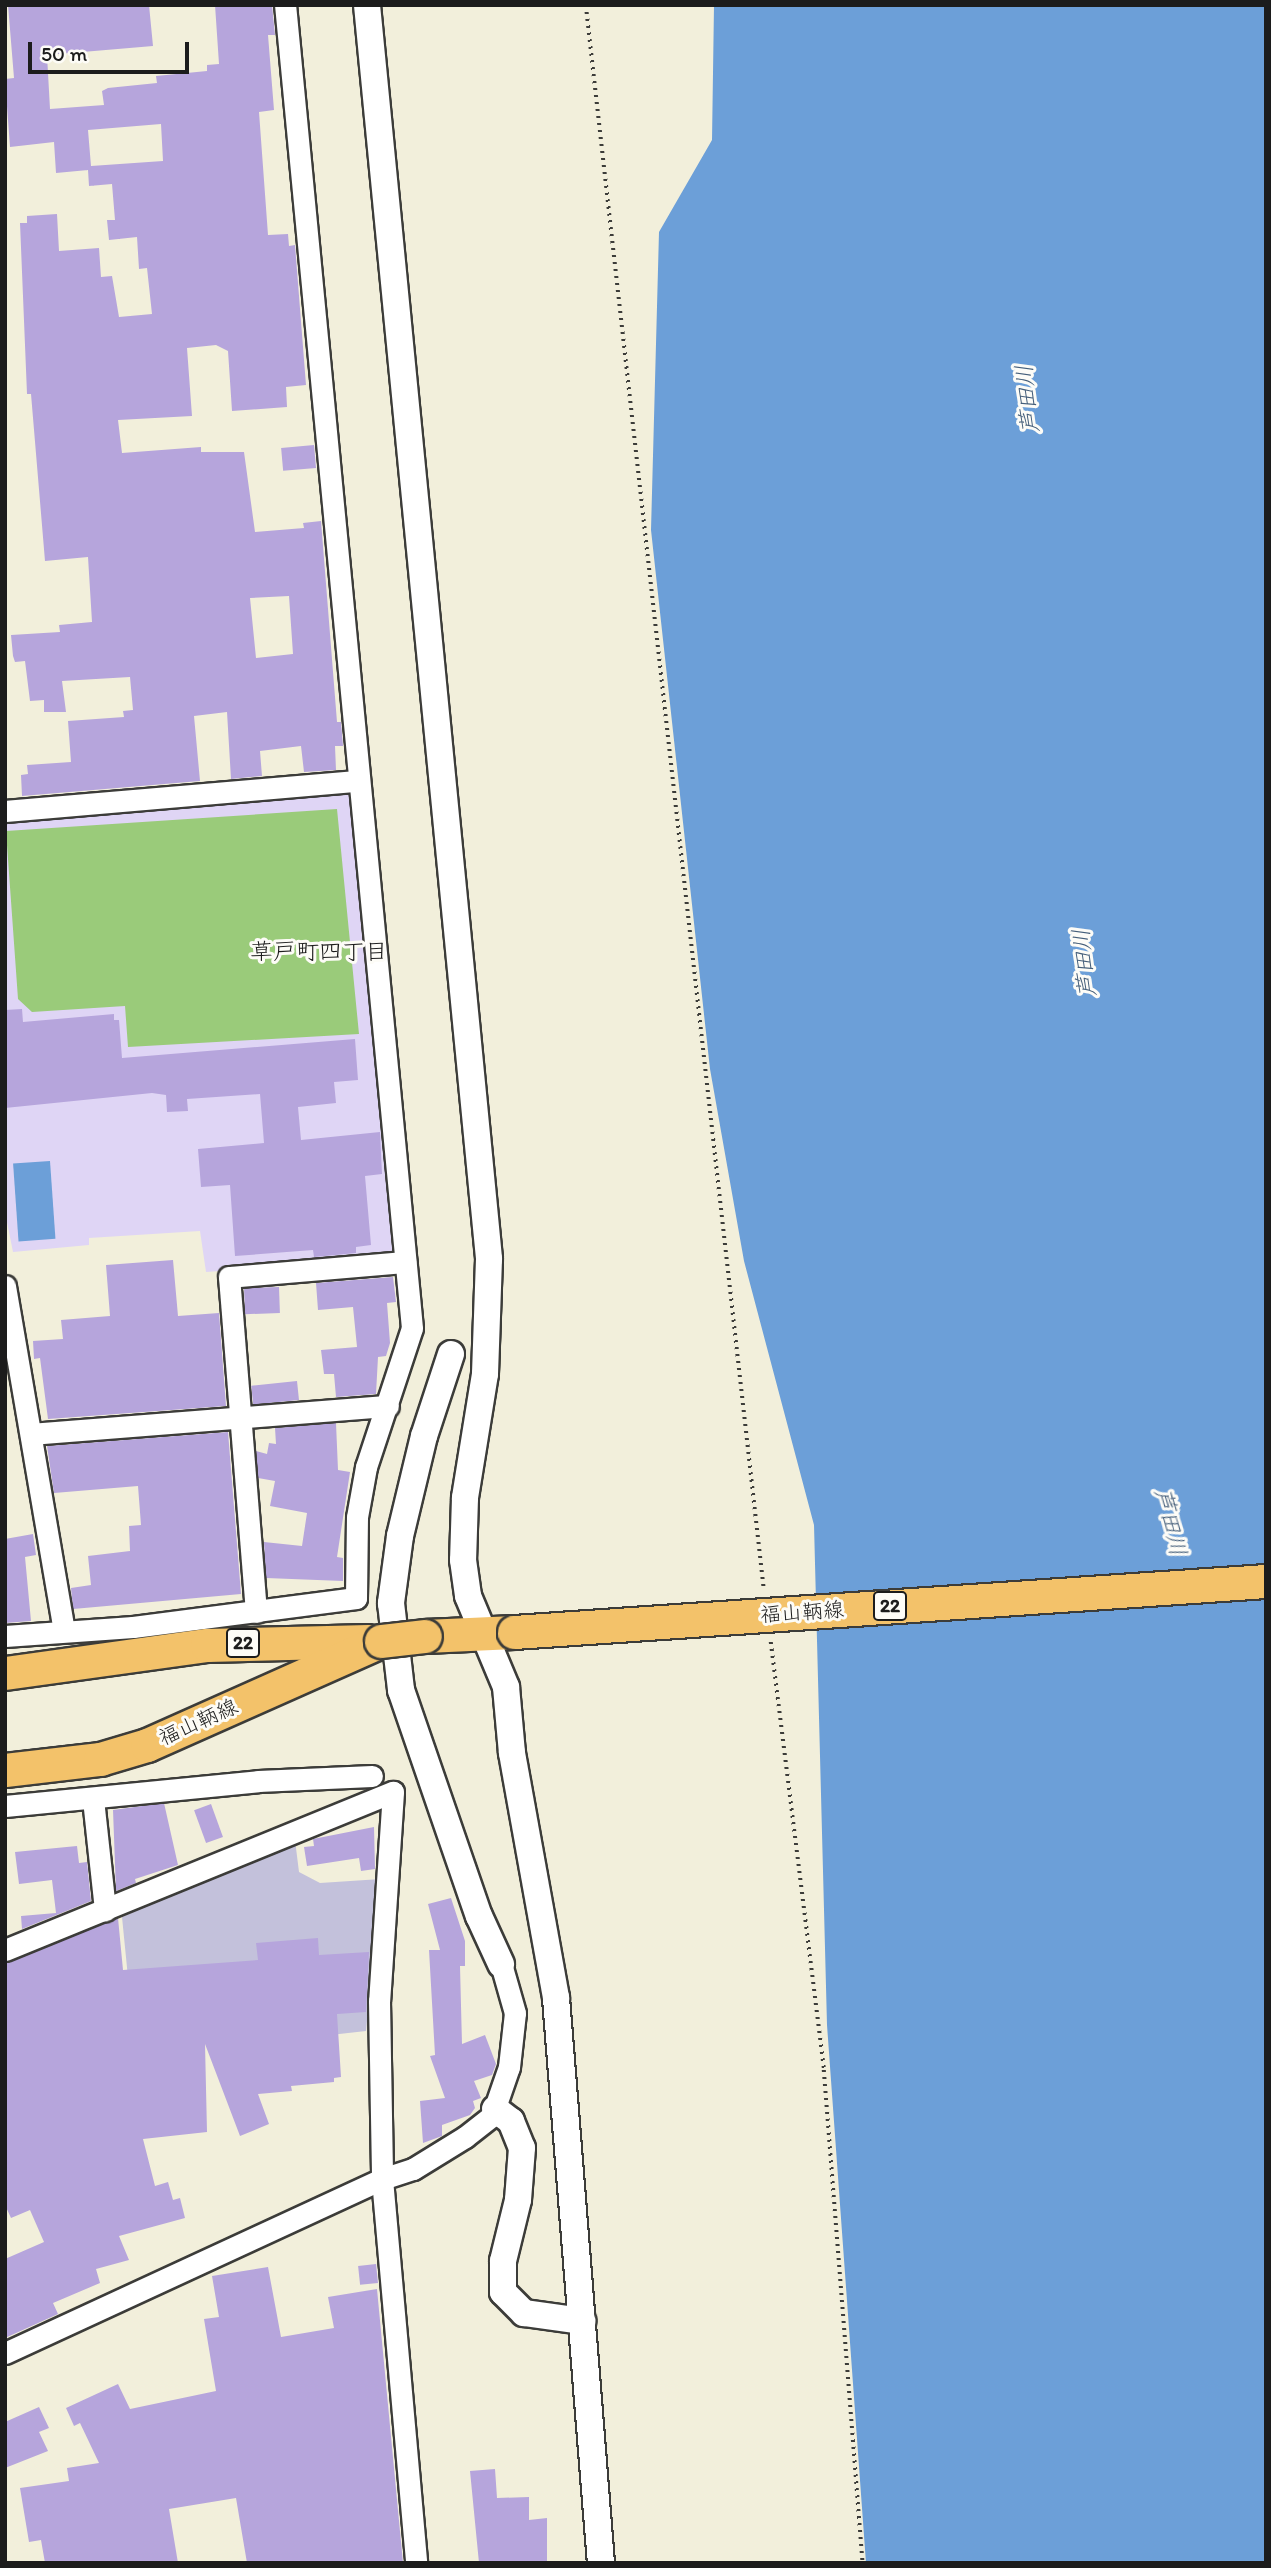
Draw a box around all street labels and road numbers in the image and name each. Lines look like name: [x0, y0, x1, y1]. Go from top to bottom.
road number: 22: [872, 1590, 908, 1622]
street label: 福山鞆線: [759, 1597, 845, 1627]
road number: 22: [226, 1628, 260, 1658]
street label: 福山鞆線: [155, 1693, 241, 1751]

